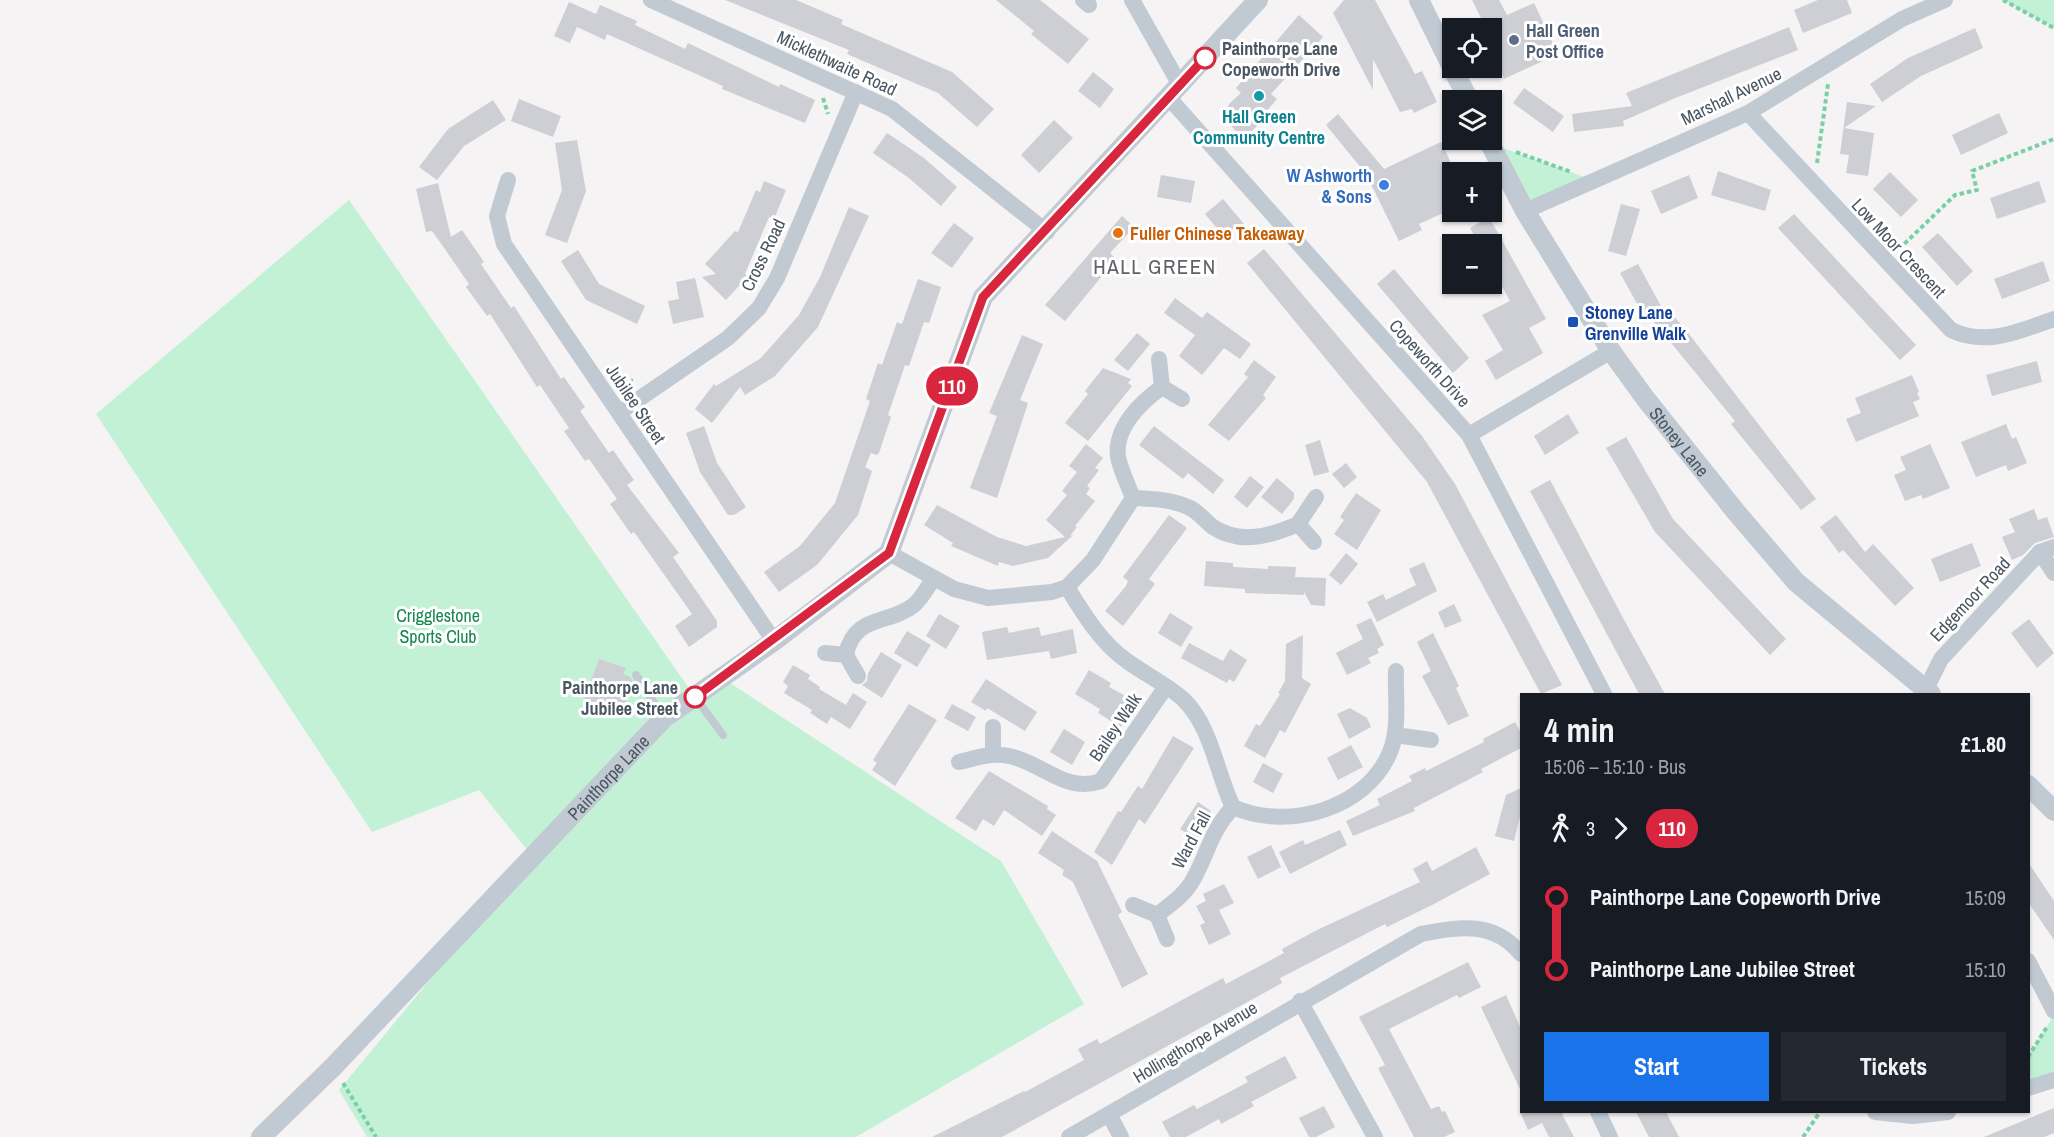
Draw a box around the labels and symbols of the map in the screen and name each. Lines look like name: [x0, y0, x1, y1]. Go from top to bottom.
place label: Hall Green Post Office: [1526, 18, 1604, 64]
street label: Micklethwaite Road: [773, 24, 901, 102]
marker: Hall Green Post Office: [1507, 33, 1521, 47]
place label: Painthorpe Lane Copeworth Drive: [1222, 36, 1340, 82]
marker: Painthorpe Lane Copeworth Drive: [1194, 47, 1216, 69]
street label: Marshall Avenue: [1677, 61, 1785, 131]
marker: Hall Green Community Centre: [1252, 89, 1266, 103]
place label: Hall Green Community Centre: [1193, 104, 1325, 150]
place label: W Ashworth & Sons: [1286, 163, 1372, 209]
marker: W Ashworth & Sons: [1377, 178, 1391, 192]
street label: Low Moor Crescent: [1846, 193, 1952, 303]
street label: Cross Road: [735, 215, 791, 295]
place label: Fuller Chinese Takeaway: [1130, 221, 1305, 246]
marker: Fuller Chinese Takeaway: [1111, 226, 1125, 240]
district label: HALL GREEN: [1093, 252, 1217, 281]
place label: Stoney Lane Grenville Walk: [1585, 300, 1687, 346]
street label: Copeworth Drive: [1384, 313, 1476, 413]
marker: Stoney Lane Grenville Walk: [1566, 315, 1580, 329]
street label: Jubilee Street: [600, 359, 672, 449]
line badge: 110: [918, 366, 986, 406]
street label: Stoney Lane: [1644, 401, 1715, 482]
street label: Edgemoor Road: [1924, 551, 2016, 647]
park label: Crigglestone Sports Club: [396, 603, 480, 649]
place label: Painthorpe Lane Jubilee Street: [562, 675, 678, 721]
marker: Painthorpe Lane Jubilee Street: [684, 686, 706, 708]
street label: Bailey Walk: [1083, 687, 1147, 766]
street label: Painthorpe Lane: [561, 729, 655, 825]
street label: Ward Fall: [1165, 807, 1217, 873]
street label: Hollingthorpe Avenue: [1128, 995, 1262, 1089]

